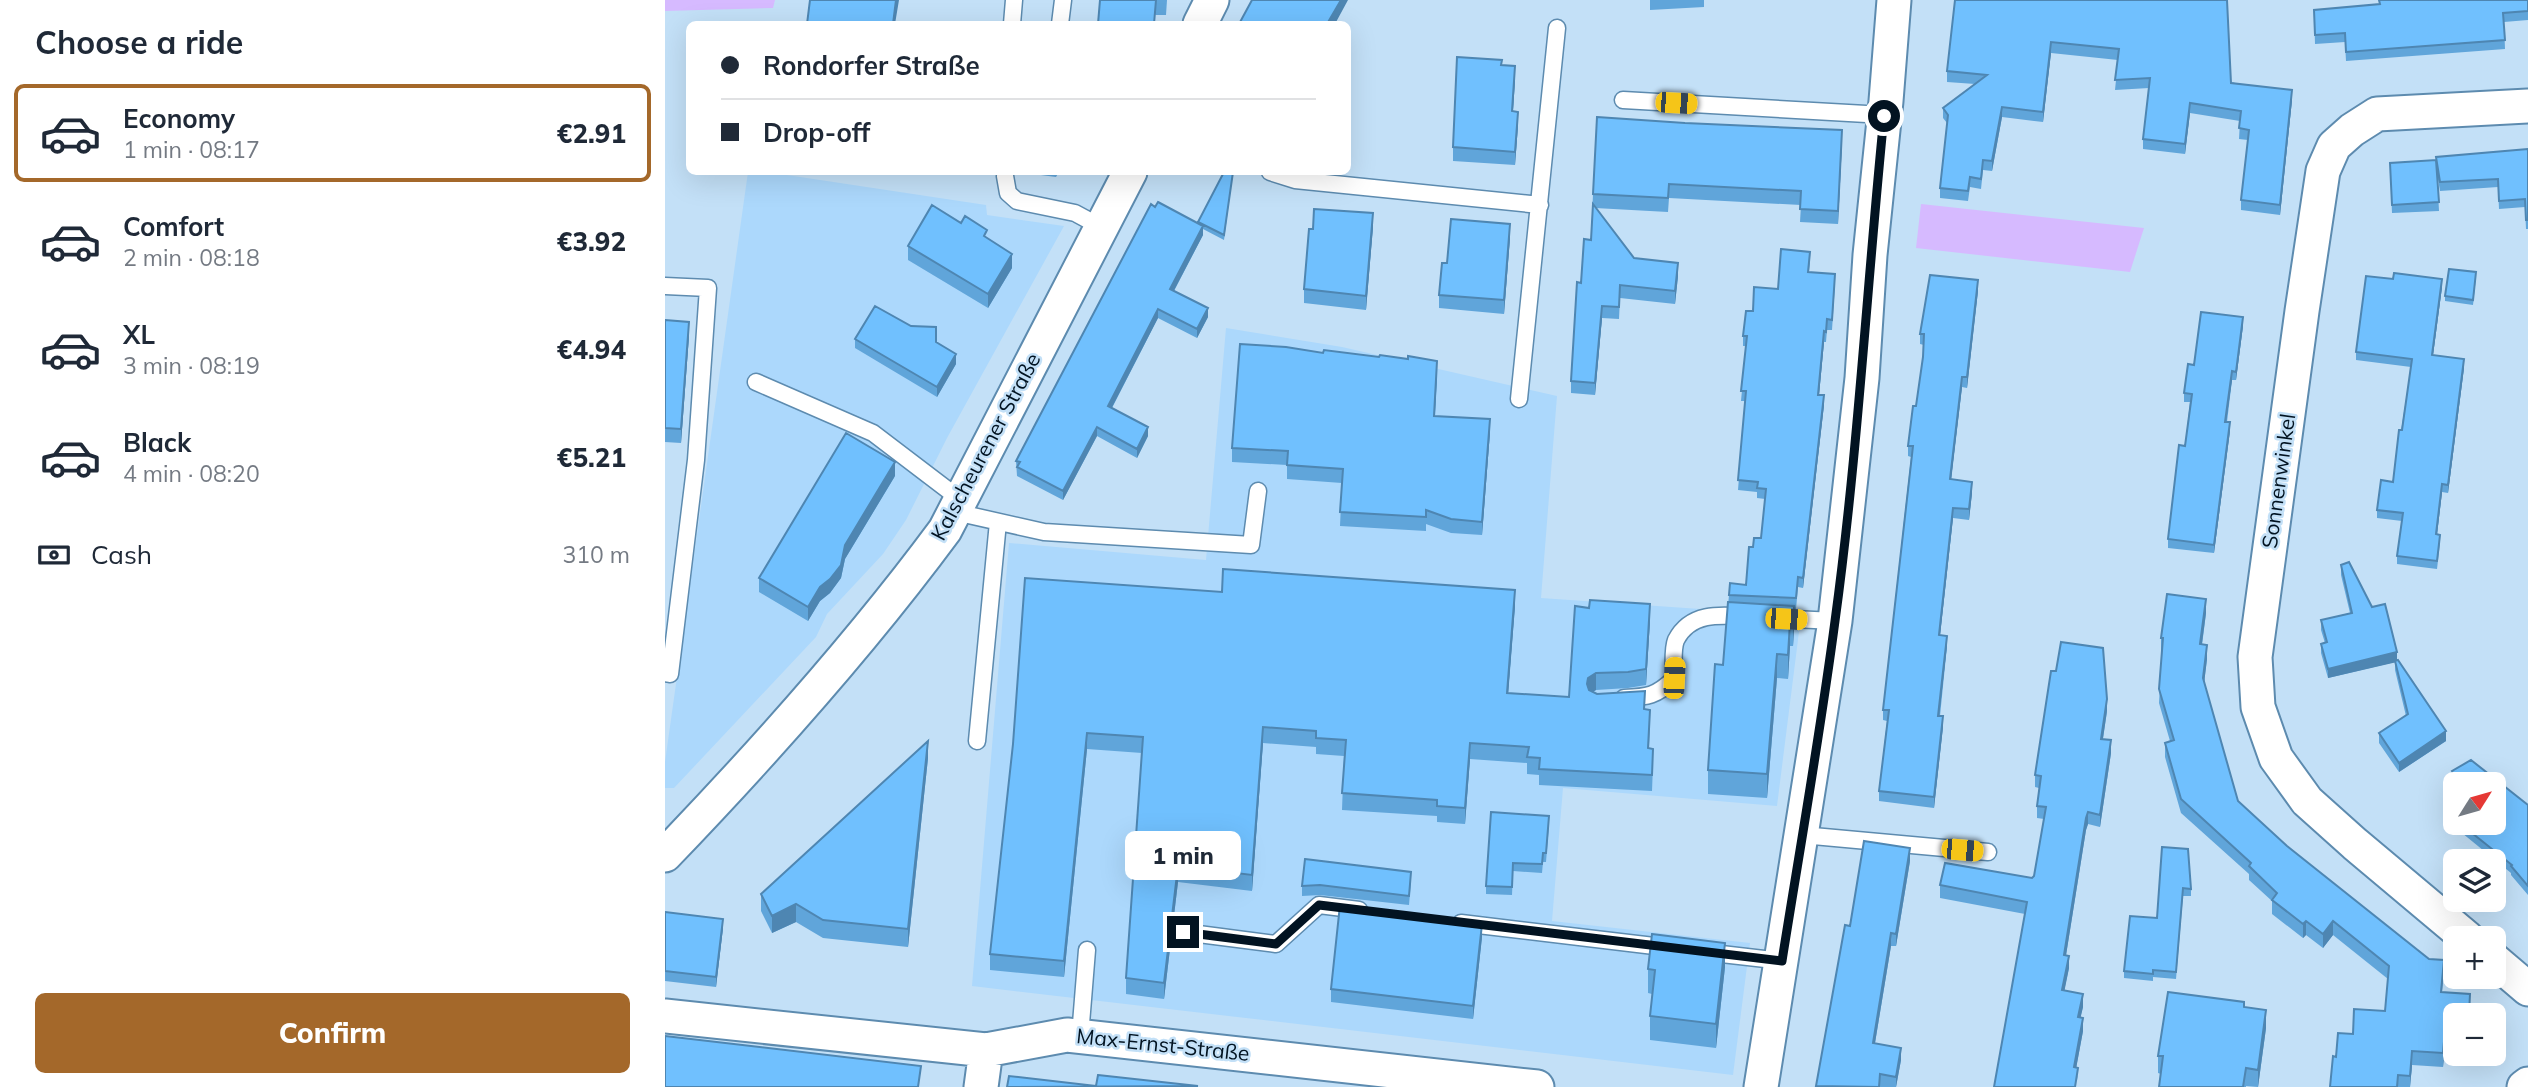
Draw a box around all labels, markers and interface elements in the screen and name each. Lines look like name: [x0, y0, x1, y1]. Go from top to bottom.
text: Choose a ride: [35, 22, 243, 62]
text: Rondorfer Straße: [763, 49, 980, 82]
car: [1655, 91, 1698, 115]
route start: [1868, 100, 1900, 132]
icon: car: [39, 102, 102, 165]
text: Economy: [123, 102, 235, 135]
text: Drop-off: [763, 116, 870, 149]
text: €2.91: [557, 117, 626, 150]
text: 1 min · 08:17: [123, 135, 260, 164]
icon: car: [39, 210, 102, 273]
text: Comfort: [123, 210, 224, 243]
text: €3.92: [557, 225, 626, 258]
text: 2 min · 08:18: [123, 243, 260, 272]
icon: car: [39, 318, 102, 381]
text: XL: [123, 318, 155, 351]
text: €4.94: [557, 333, 626, 366]
street label: Kalscheurener Straße: [925, 348, 1046, 545]
text: 3 min · 08:19: [123, 351, 260, 380]
street label: Sonnenwinkel: [2256, 412, 2300, 550]
icon: car: [39, 426, 102, 489]
text: Black: [123, 426, 191, 459]
text: €5.21: [557, 441, 626, 474]
text: 4 min · 08:20: [123, 459, 260, 488]
icon: cash: [35, 536, 73, 574]
text: Cash: [91, 538, 152, 571]
text: 310 m: [562, 540, 630, 569]
car: [1765, 607, 1808, 631]
car: [1663, 656, 1686, 700]
north arrow: [2443, 772, 2506, 835]
map controls: [2443, 772, 2506, 1066]
callout: 1 min: [1125, 830, 1241, 880]
car: [1941, 838, 1984, 862]
text: 1 min: [1152, 841, 1214, 870]
button: layers: [2443, 849, 2506, 912]
route end: [1167, 916, 1199, 948]
button: +: [2443, 926, 2506, 989]
button: Confirm: [35, 993, 630, 1073]
button: −: [2443, 1003, 2506, 1066]
street label: Max-Ernst-Straße: [1075, 1022, 1251, 1066]

